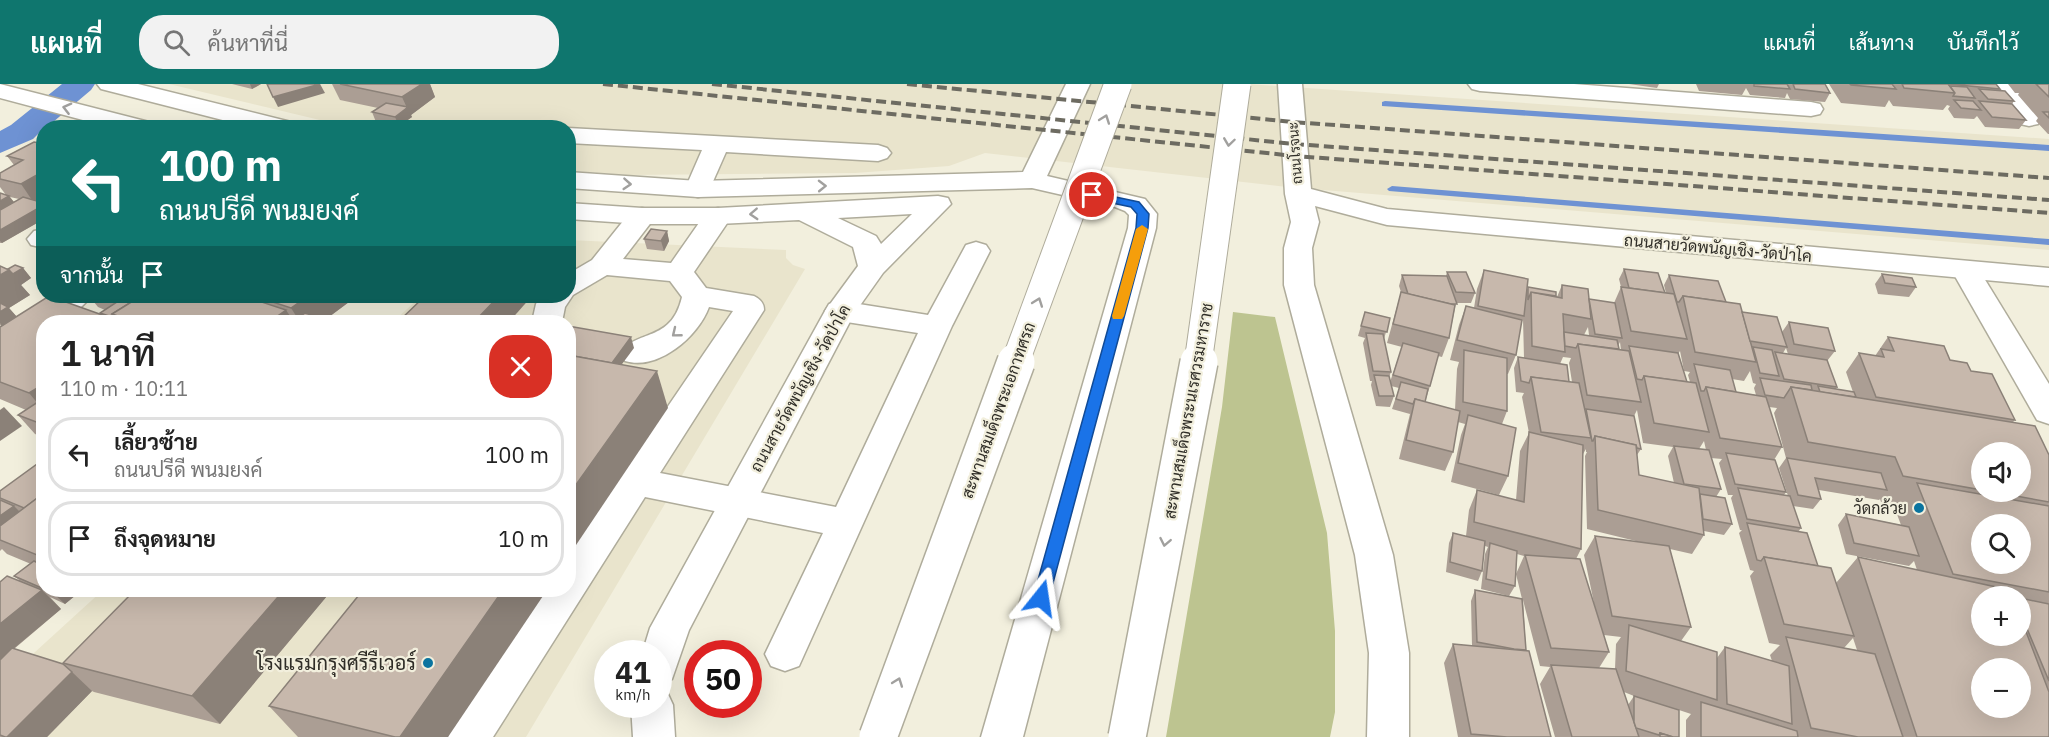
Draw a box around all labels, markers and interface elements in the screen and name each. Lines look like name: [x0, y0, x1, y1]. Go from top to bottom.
search box: [139, 15, 559, 69]
text: แผนที่: [30, 24, 103, 61]
icon: search: [160, 26, 193, 59]
text: ค้นหาที่นี่: [208, 28, 288, 57]
text: แผนที่: [1763, 28, 1816, 56]
text: เส้นทาง: [1849, 28, 1914, 56]
text: บันทึกไว้: [1947, 28, 2019, 56]
one-way arrow: [62, 102, 72, 115]
one-way arrow: [1098, 114, 1110, 125]
street label: ถนนโรจนะ: [1284, 121, 1306, 185]
one-way arrow: [1223, 137, 1235, 147]
text: 100 m: [159, 138, 282, 193]
icon: left: [60, 144, 138, 222]
pin: [1066, 169, 1117, 220]
one-way arrow: [622, 177, 631, 190]
icon: arrive: [1075, 178, 1108, 211]
one-way arrow: [817, 179, 826, 192]
text: ถนนปรีดี พนมยงค์: [159, 192, 359, 227]
one-way arrow: [749, 207, 759, 220]
street label: ถนนสายวัดพนัญเชิง-วัดป่าโค: [1623, 229, 1813, 266]
icon: arrive: [136, 258, 169, 291]
text: จากนั้น: [60, 260, 124, 289]
one-way arrow: [1030, 297, 1043, 308]
street label: ถนนสายวัดพนัญเชิง-วัดป่าโค: [745, 300, 854, 475]
street label: สะพานสมเด็จพระนเรศวรมหาราช: [1156, 301, 1217, 521]
street label: สะพานสมเด็จพระเอกาทศรถ: [954, 318, 1039, 501]
one-way arrow: [672, 325, 683, 336]
text: 1 นาที: [60, 329, 156, 376]
button: close: [489, 335, 552, 398]
text: 110 m · 10:11: [60, 375, 188, 402]
text: เลี้ยวซ้าย: [114, 427, 198, 456]
icon: left: [63, 438, 96, 471]
text: 100 m: [485, 440, 549, 469]
map controls: [1971, 442, 2031, 718]
button: sound: [1971, 442, 2031, 502]
text: ถนนปรีดี พนมยงค์: [114, 456, 262, 483]
place label: วัดกล้วย: [1853, 498, 1907, 518]
marker: วัดกล้วย: [1912, 501, 1926, 515]
button: search: [1971, 514, 2031, 574]
icon: arrive: [63, 522, 96, 555]
text: ถึงจุดหมาย: [114, 524, 216, 553]
text: 10 m: [498, 524, 549, 553]
one-way arrow: [1159, 536, 1172, 546]
position arrow: [1009, 566, 1073, 630]
button: +: [1971, 586, 2031, 646]
speed limit sign: 50: [684, 640, 762, 718]
place label: โรงแรมกรุงศรีรืเวอร์: [256, 649, 416, 677]
text: 41: [615, 652, 651, 691]
marker: โรงแรมกรุงศรีรืเวอร์: [421, 656, 435, 670]
button: −: [1971, 658, 2031, 718]
one-way arrow: [891, 677, 904, 688]
text: km/h: [615, 685, 651, 704]

